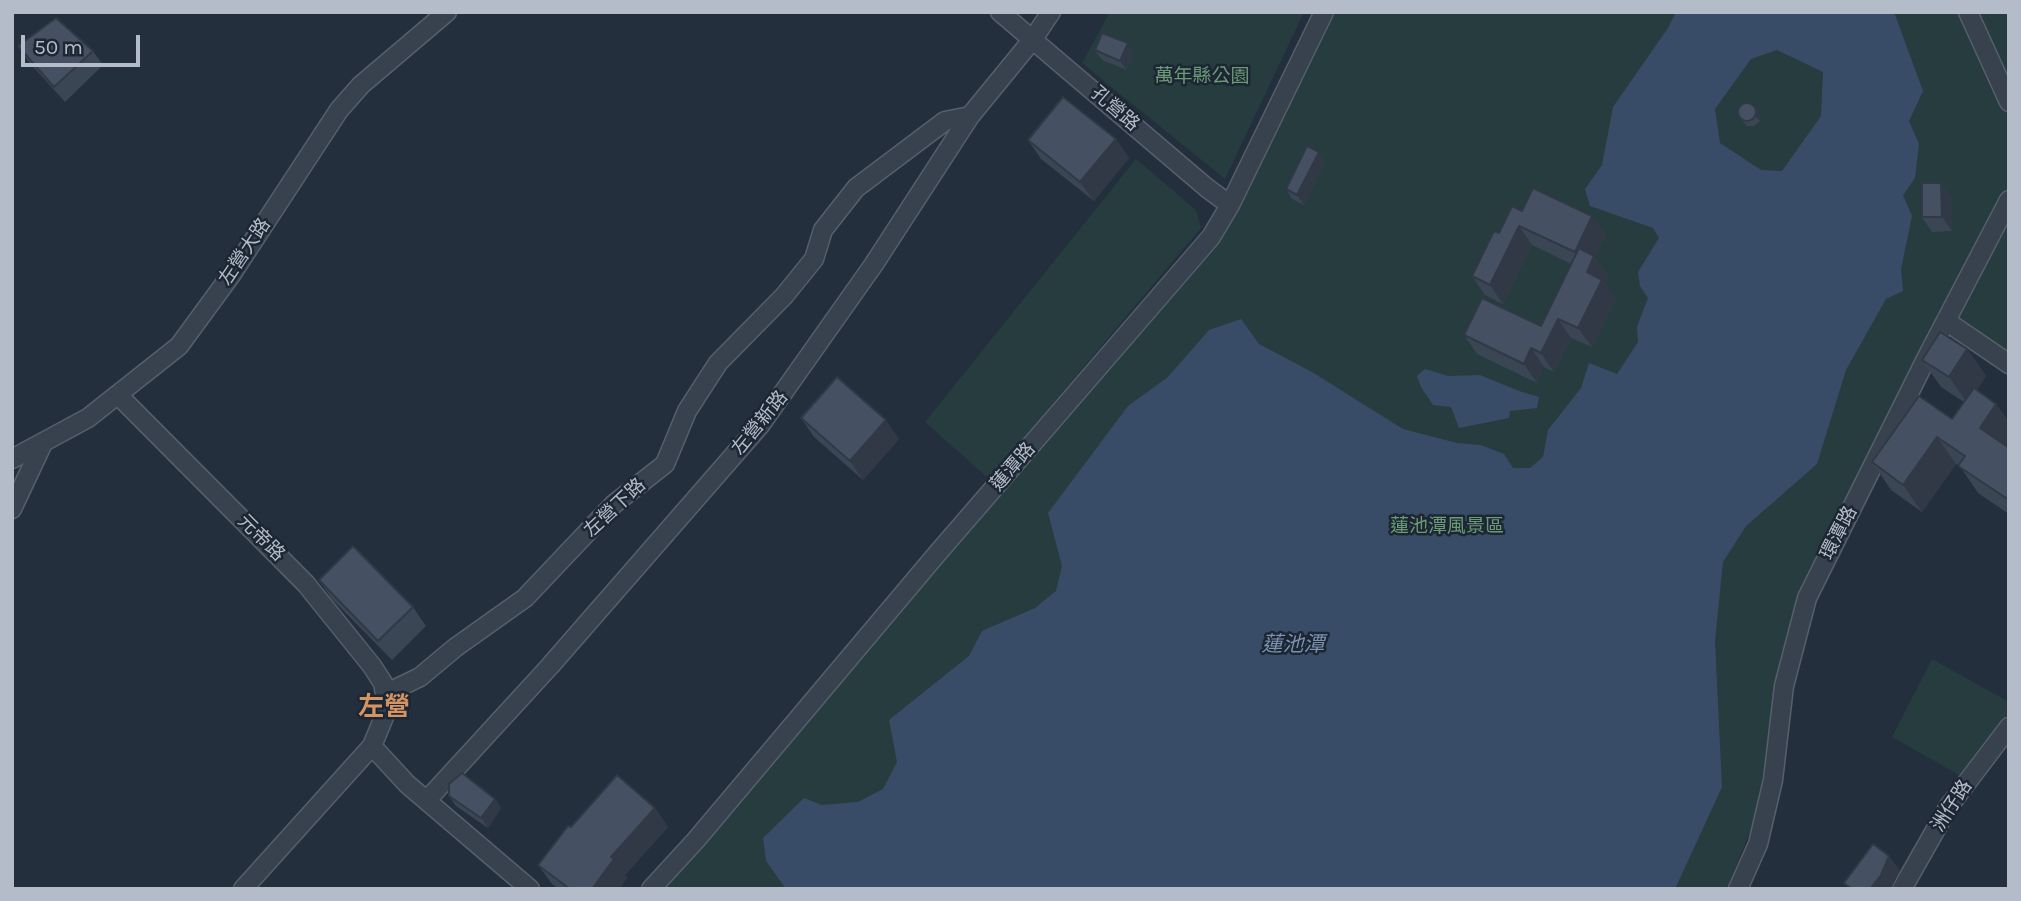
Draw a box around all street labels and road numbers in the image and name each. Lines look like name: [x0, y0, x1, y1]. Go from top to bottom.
street label: 孔營路: [1086, 82, 1144, 136]
street label: 左營大路: [214, 214, 276, 290]
street label: 左營新路: [727, 386, 793, 460]
street label: 蓮潭路: [986, 438, 1040, 496]
street label: 左營下路: [579, 474, 651, 542]
street label: 環潭路: [1816, 502, 1862, 564]
street label: 元帝路: [233, 510, 289, 566]
street label: 洲仔路: [1927, 776, 1977, 836]

